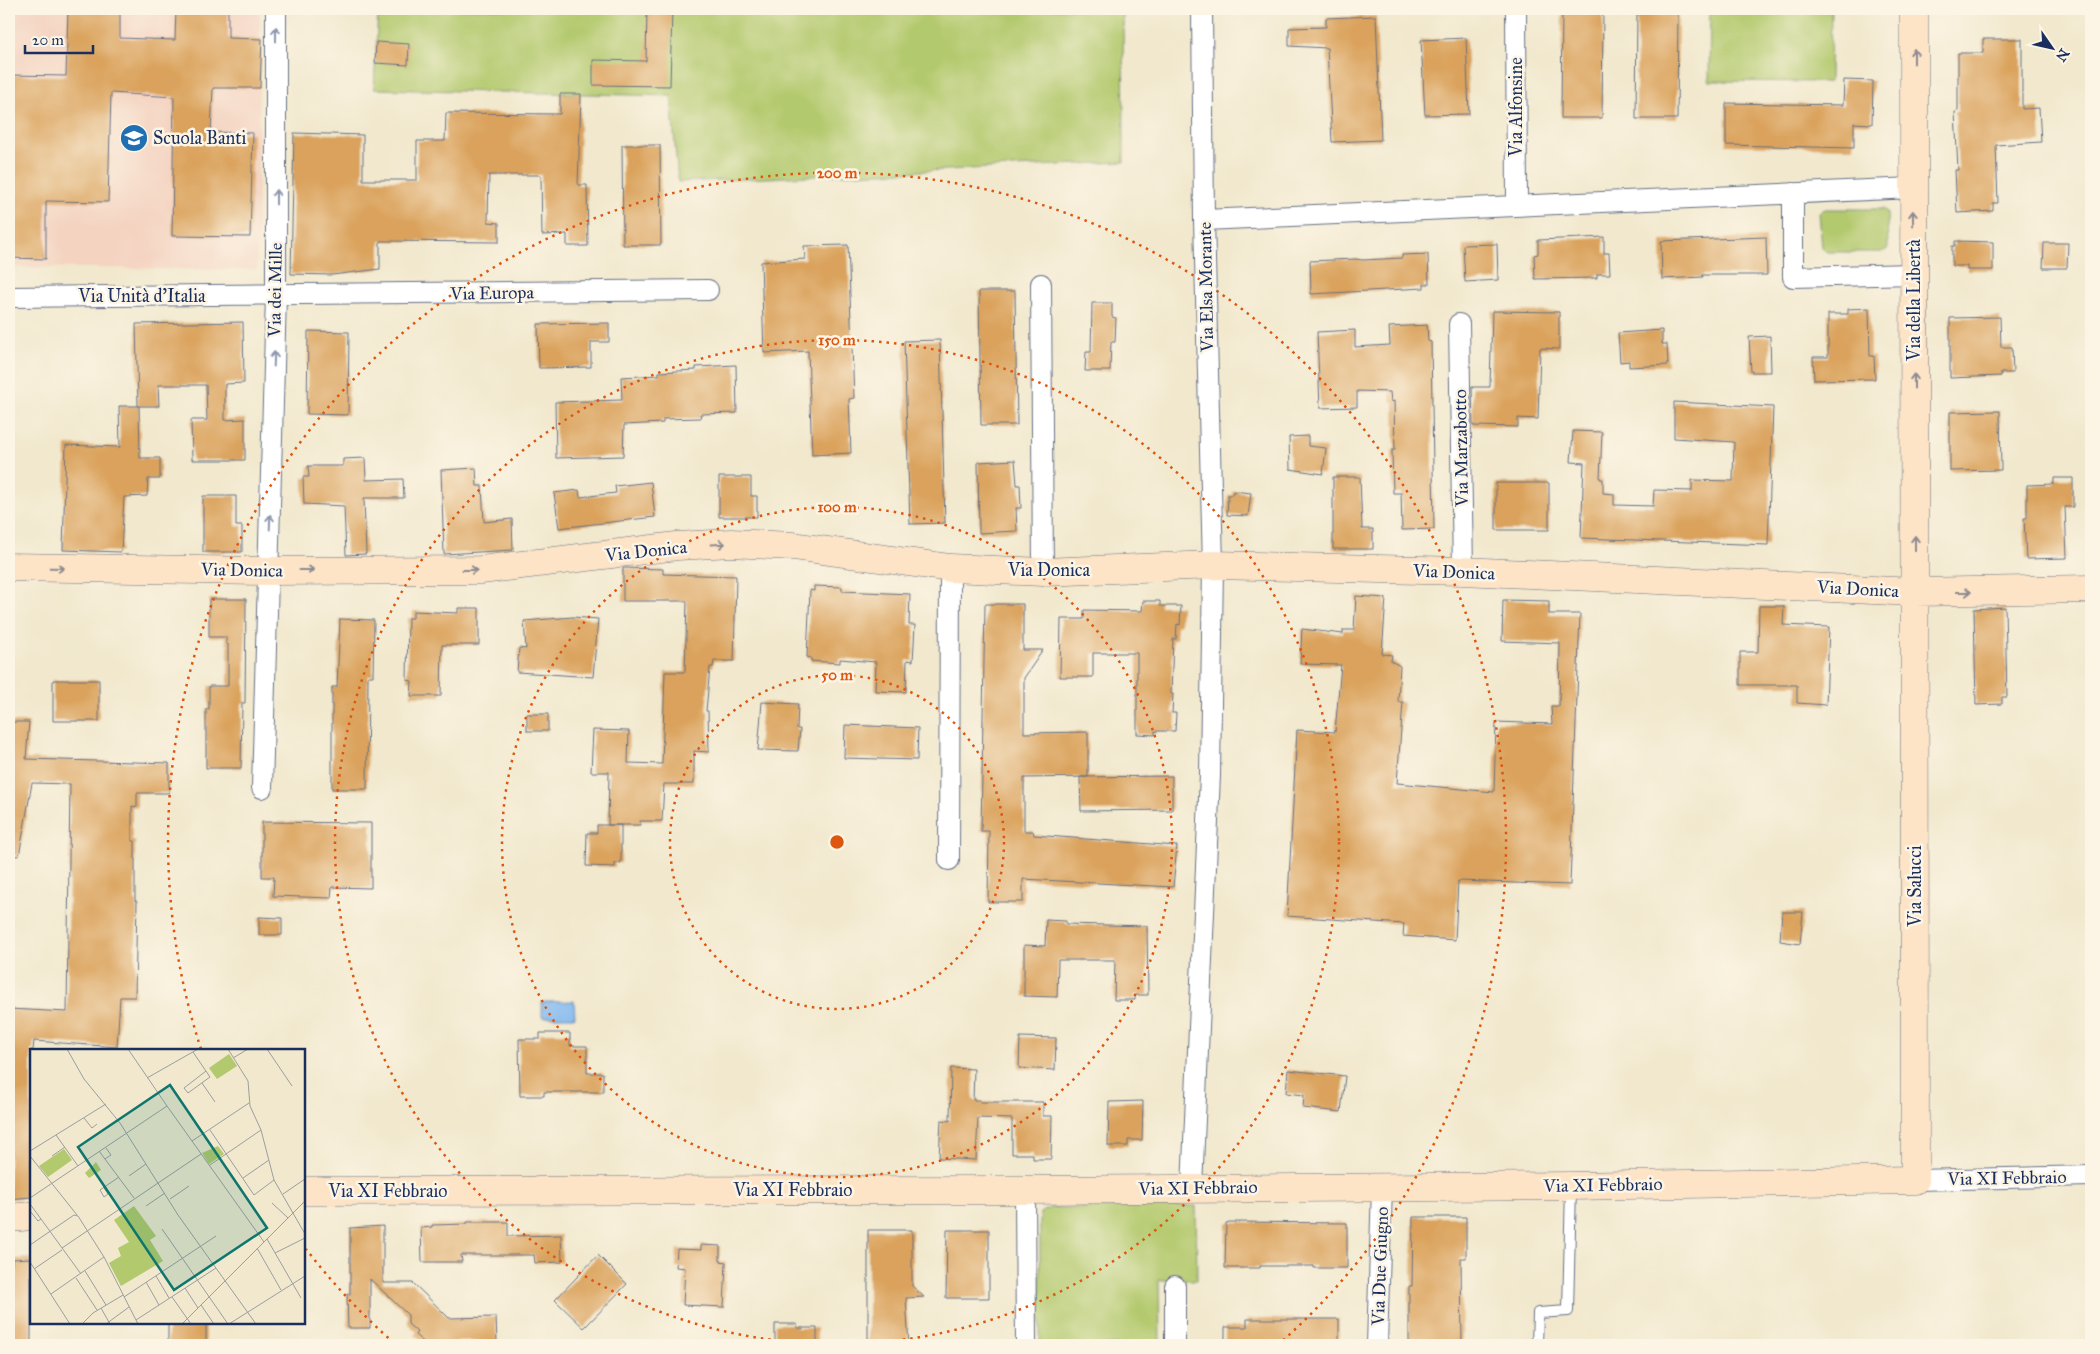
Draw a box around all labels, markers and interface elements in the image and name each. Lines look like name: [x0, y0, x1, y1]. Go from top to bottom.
scale bar: [25, 22, 92, 54]
north arrow: [2028, 22, 2078, 72]
one-way arrow: [271, 27, 281, 43]
text: 20 m: [32, 31, 64, 49]
text: N: [2052, 45, 2073, 65]
one-way arrow: [1909, 48, 1919, 64]
street label: Via Alfonsine: [1505, 57, 1527, 158]
school or university icon: Scuola Banti: [119, 123, 149, 153]
place label: Scuola Banti: [153, 127, 247, 149]
text: 200 m: [817, 164, 858, 182]
one-way arrow: [271, 189, 281, 206]
one-way arrow: [1908, 210, 1918, 226]
street label: Via Elsa Morante: [1194, 222, 1218, 353]
street label: Via della Libertà: [1903, 239, 1925, 362]
street label: Via dei Mille: [263, 242, 287, 339]
street label: Via Europa: [449, 281, 535, 305]
street label: Via Unità d'Italia: [77, 285, 206, 307]
text: 150 m: [818, 331, 856, 349]
one-way arrow: [269, 352, 279, 368]
one-way arrow: [1909, 373, 1919, 389]
street label: Via Marzabotto: [1449, 389, 1473, 508]
text: 100 m: [817, 498, 857, 516]
one-way arrow: [265, 514, 274, 530]
one-way arrow: [1910, 535, 1920, 552]
street label: Via Donica: [603, 536, 688, 566]
one-way arrow: [710, 539, 726, 549]
street label: Via Donica: [200, 558, 284, 582]
street label: Via Donica: [1007, 559, 1090, 581]
street label: Via Donica: [1412, 560, 1496, 584]
one-way arrow: [49, 563, 65, 573]
one-way arrow: [462, 565, 478, 575]
one-way arrow: [299, 566, 315, 575]
street label: Via Donica: [1815, 576, 1900, 602]
one-way arrow: [1956, 587, 1972, 597]
text: 50 m: [821, 666, 853, 684]
centre of rings: [828, 833, 846, 851]
street label: Via Salucci: [1904, 845, 1926, 928]
inset map: [30, 1049, 305, 1324]
street label: Via XI Febbraio: [1946, 1166, 2067, 1190]
street label: Via XI Febbraio: [1542, 1173, 1663, 1197]
street label: Via XI Febbraio: [1137, 1176, 1258, 1200]
street label: Via XI Febbraio: [732, 1179, 853, 1201]
street label: Via XI Febbraio: [327, 1180, 448, 1202]
street label: Via Due Giugno: [1367, 1206, 1394, 1327]

